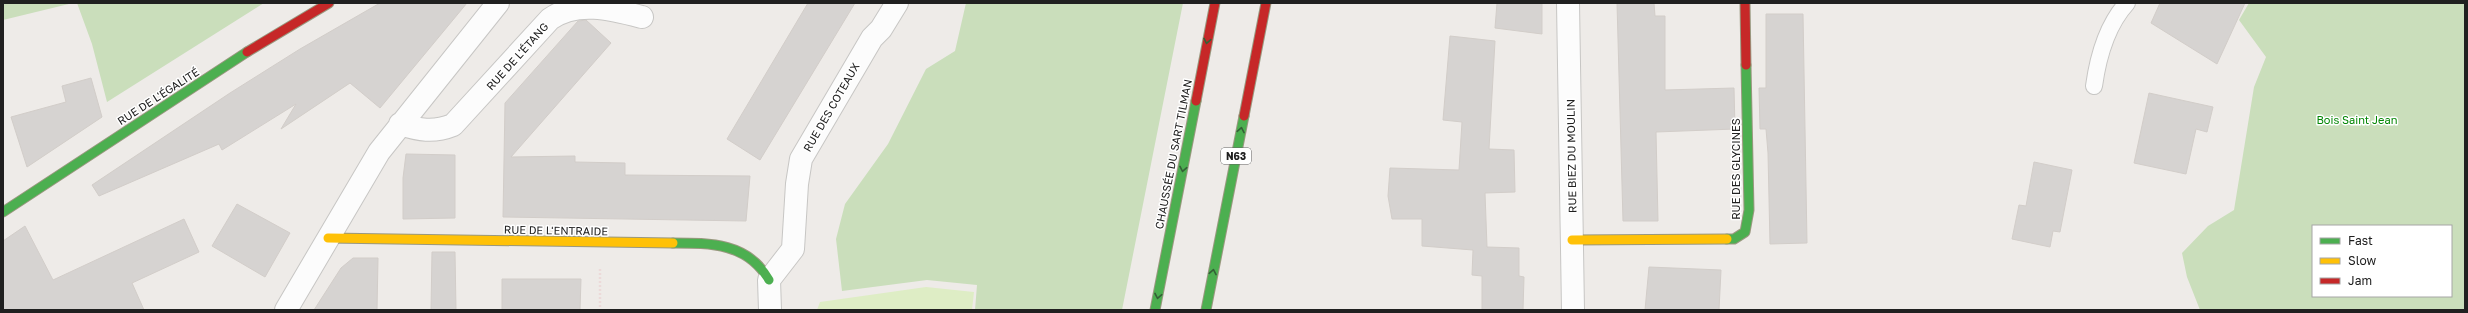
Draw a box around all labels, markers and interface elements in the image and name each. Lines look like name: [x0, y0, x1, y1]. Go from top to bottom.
street label: RUE DE L'ÉTANG: [483, 20, 551, 92]
one-way arrow: [1204, 38, 1212, 44]
street label: RUE DES COTEAUX: [800, 60, 862, 154]
street label: RUE DE L'ÉGALITÉ: [115, 65, 201, 127]
street label: CHAUSSÉE DU SART TILMAN: [1152, 78, 1194, 230]
street label: RUE BIEZ DU MOULIN: [1564, 99, 1578, 213]
park label: Bois Saint Jean: [2317, 113, 2397, 126]
street label: RUE DES GLYCINES: [1729, 118, 1742, 220]
one-way arrow: [1236, 127, 1245, 134]
road number: N63: [1221, 148, 1251, 164]
one-way arrow: [1179, 166, 1187, 172]
street label: RUE DE L'ENTRAIDE: [504, 223, 608, 237]
legend: [2312, 225, 2452, 297]
text: Fast: [2348, 233, 2373, 248]
text: Slow: [2348, 253, 2376, 268]
one-way arrow: [1208, 269, 1217, 275]
text: Jam: [2348, 273, 2372, 288]
one-way arrow: [1154, 293, 1162, 300]

